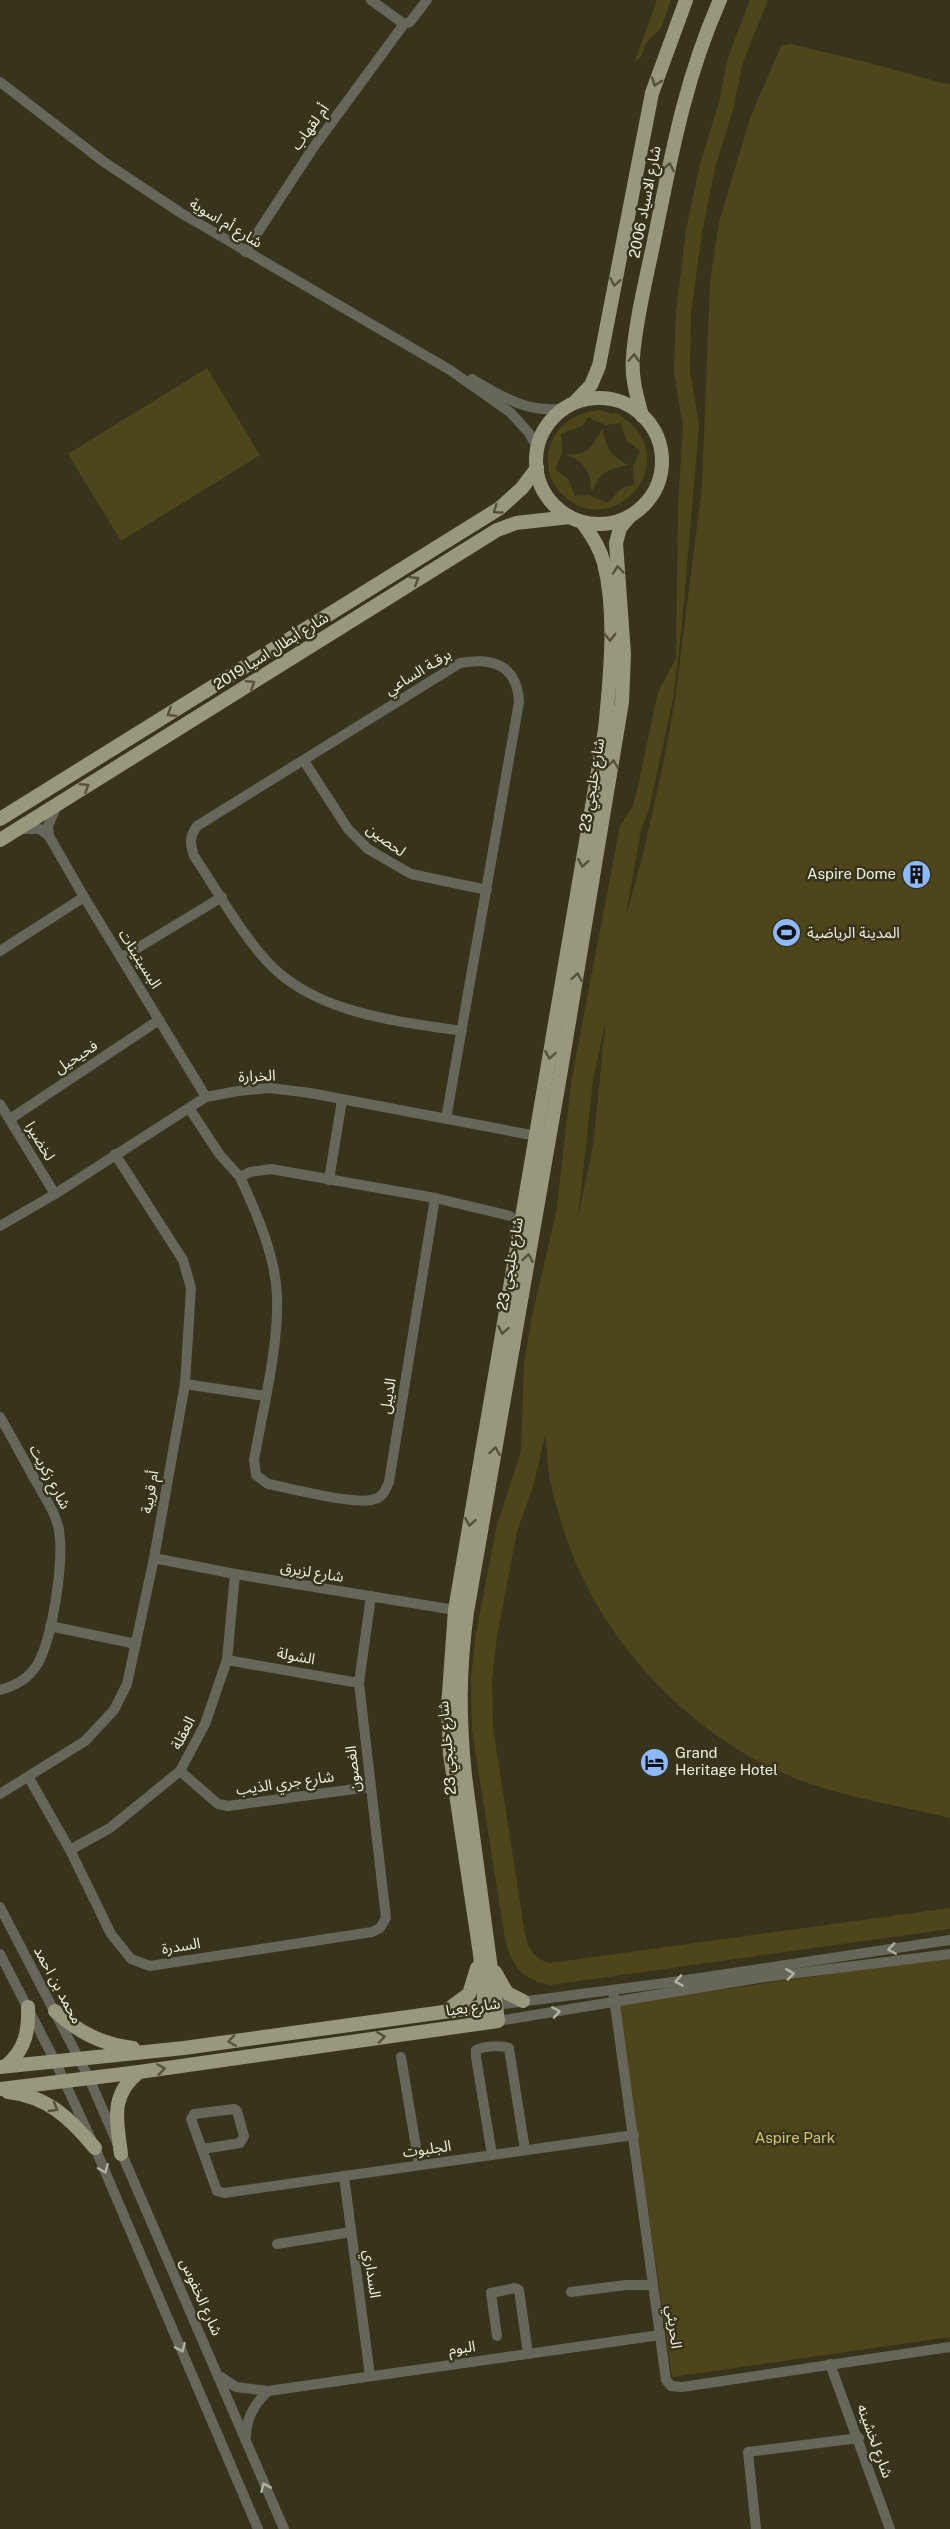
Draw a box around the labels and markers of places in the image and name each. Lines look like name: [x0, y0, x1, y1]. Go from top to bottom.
building icon: Aspire Dome: [901, 858, 933, 890]
place label: Aspire Dome: [807, 865, 896, 882]
sports icon: المدينة الرياضية: [770, 917, 802, 949]
place label: المدينة الرياضية: [807, 924, 900, 942]
place label: Grand Heritage Hotel: [675, 1744, 778, 1778]
hotel icon: Grand Heritage Hotel: [638, 1746, 670, 1778]

